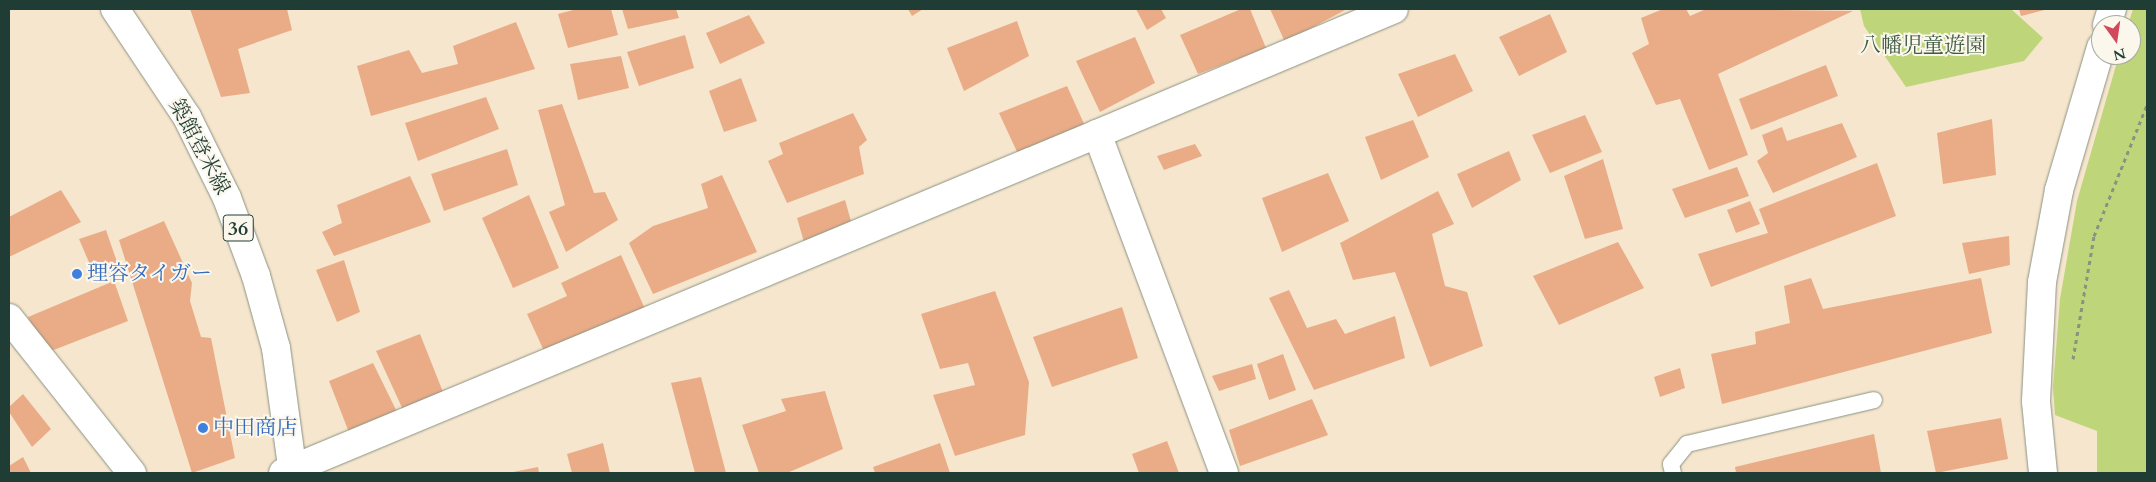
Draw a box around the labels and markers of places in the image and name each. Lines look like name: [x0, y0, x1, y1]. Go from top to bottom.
place label: 理容タイガー: [87, 261, 213, 287]
marker: 理容タイガー: [71, 268, 83, 280]
place label: 中田商店: [213, 415, 297, 441]
marker: 中田商店: [197, 422, 209, 434]

